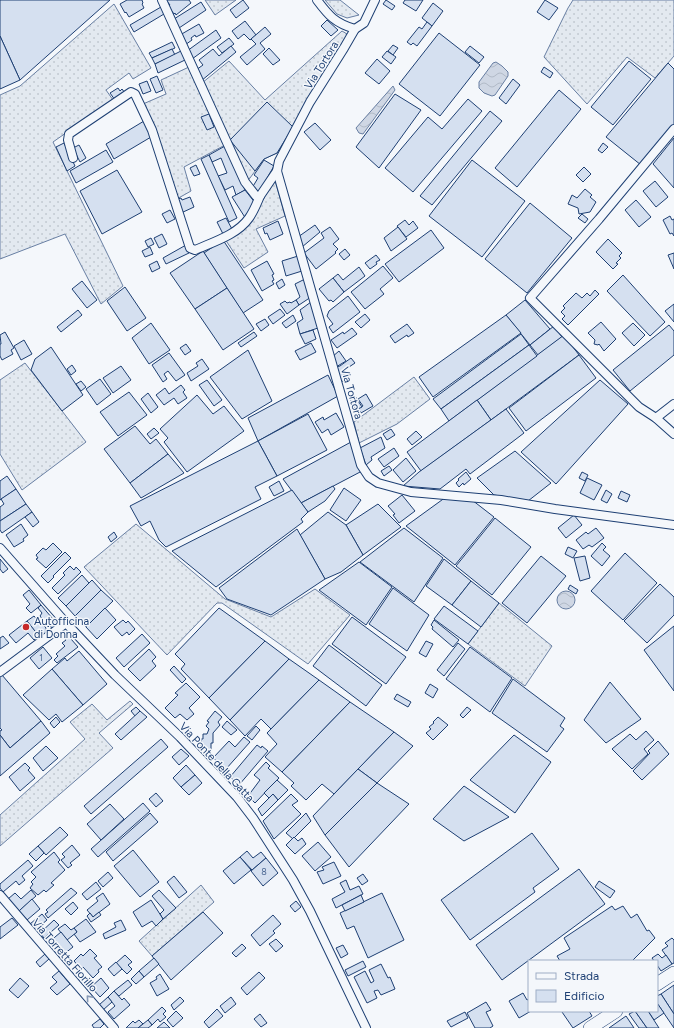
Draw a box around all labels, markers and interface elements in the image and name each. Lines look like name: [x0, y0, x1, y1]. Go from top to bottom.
street label: Via Tortora: [302, 39, 341, 92]
street label: Via Tortora: [338, 365, 365, 421]
place label: Autofficina di Donna: [34, 615, 89, 641]
marker: Autofficina di Donna: [21, 622, 31, 632]
house number: 1: [39, 652, 43, 663]
street label: Via Ponte della Gatta: [177, 720, 257, 805]
house number: 8: [261, 866, 267, 877]
street label: Via Torretta Fiorillo: [29, 916, 100, 995]
legend: [528, 960, 658, 1012]
text: Strada: [564, 969, 599, 983]
text: Edificio: [564, 989, 604, 1003]
one-way arrow: [86, 996, 93, 1003]

